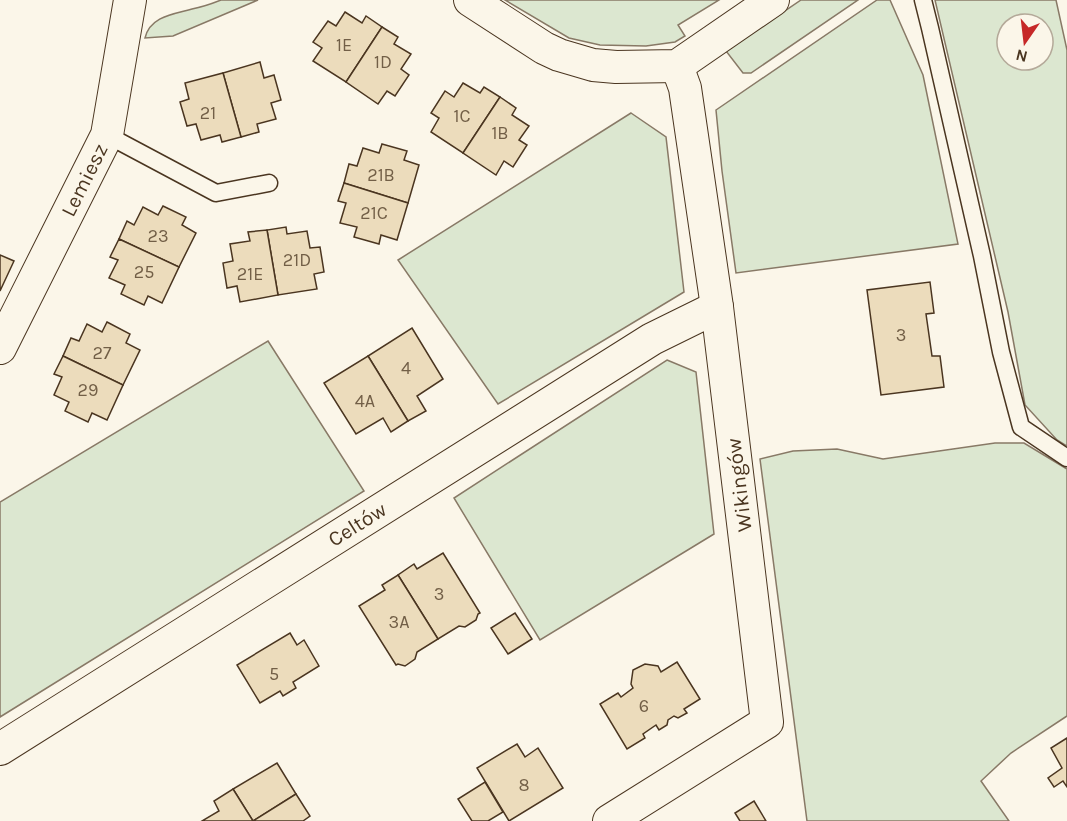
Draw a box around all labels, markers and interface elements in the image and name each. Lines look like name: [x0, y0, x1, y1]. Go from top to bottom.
north arrow: [995, 12, 1055, 72]
house number: 1E: [336, 34, 352, 56]
text: N: [1014, 45, 1029, 67]
house number: 1D: [374, 51, 392, 73]
house number: 21: [200, 102, 216, 124]
house number: 1C: [454, 105, 470, 127]
house number: 1B: [491, 122, 509, 144]
street label: Lemiesz: [56, 140, 113, 220]
house number: 21B: [367, 164, 395, 186]
house number: 21C: [360, 202, 388, 224]
house number: 23: [147, 225, 169, 247]
house number: 21D: [283, 249, 311, 271]
house number: 25: [134, 261, 154, 283]
house number: 21E: [237, 263, 263, 285]
house number: 3: [896, 324, 906, 346]
house number: 27: [93, 342, 112, 364]
house number: 4: [401, 357, 411, 379]
house number: 29: [78, 379, 98, 401]
house number: 4A: [355, 390, 375, 412]
street label: Wikingów: [721, 437, 757, 533]
street label: Celtów: [324, 497, 391, 552]
house number: 3: [434, 583, 444, 605]
house number: 3A: [389, 611, 409, 633]
house number: 5: [269, 663, 279, 685]
house number: 6: [639, 695, 649, 717]
house number: 8: [518, 774, 530, 796]

